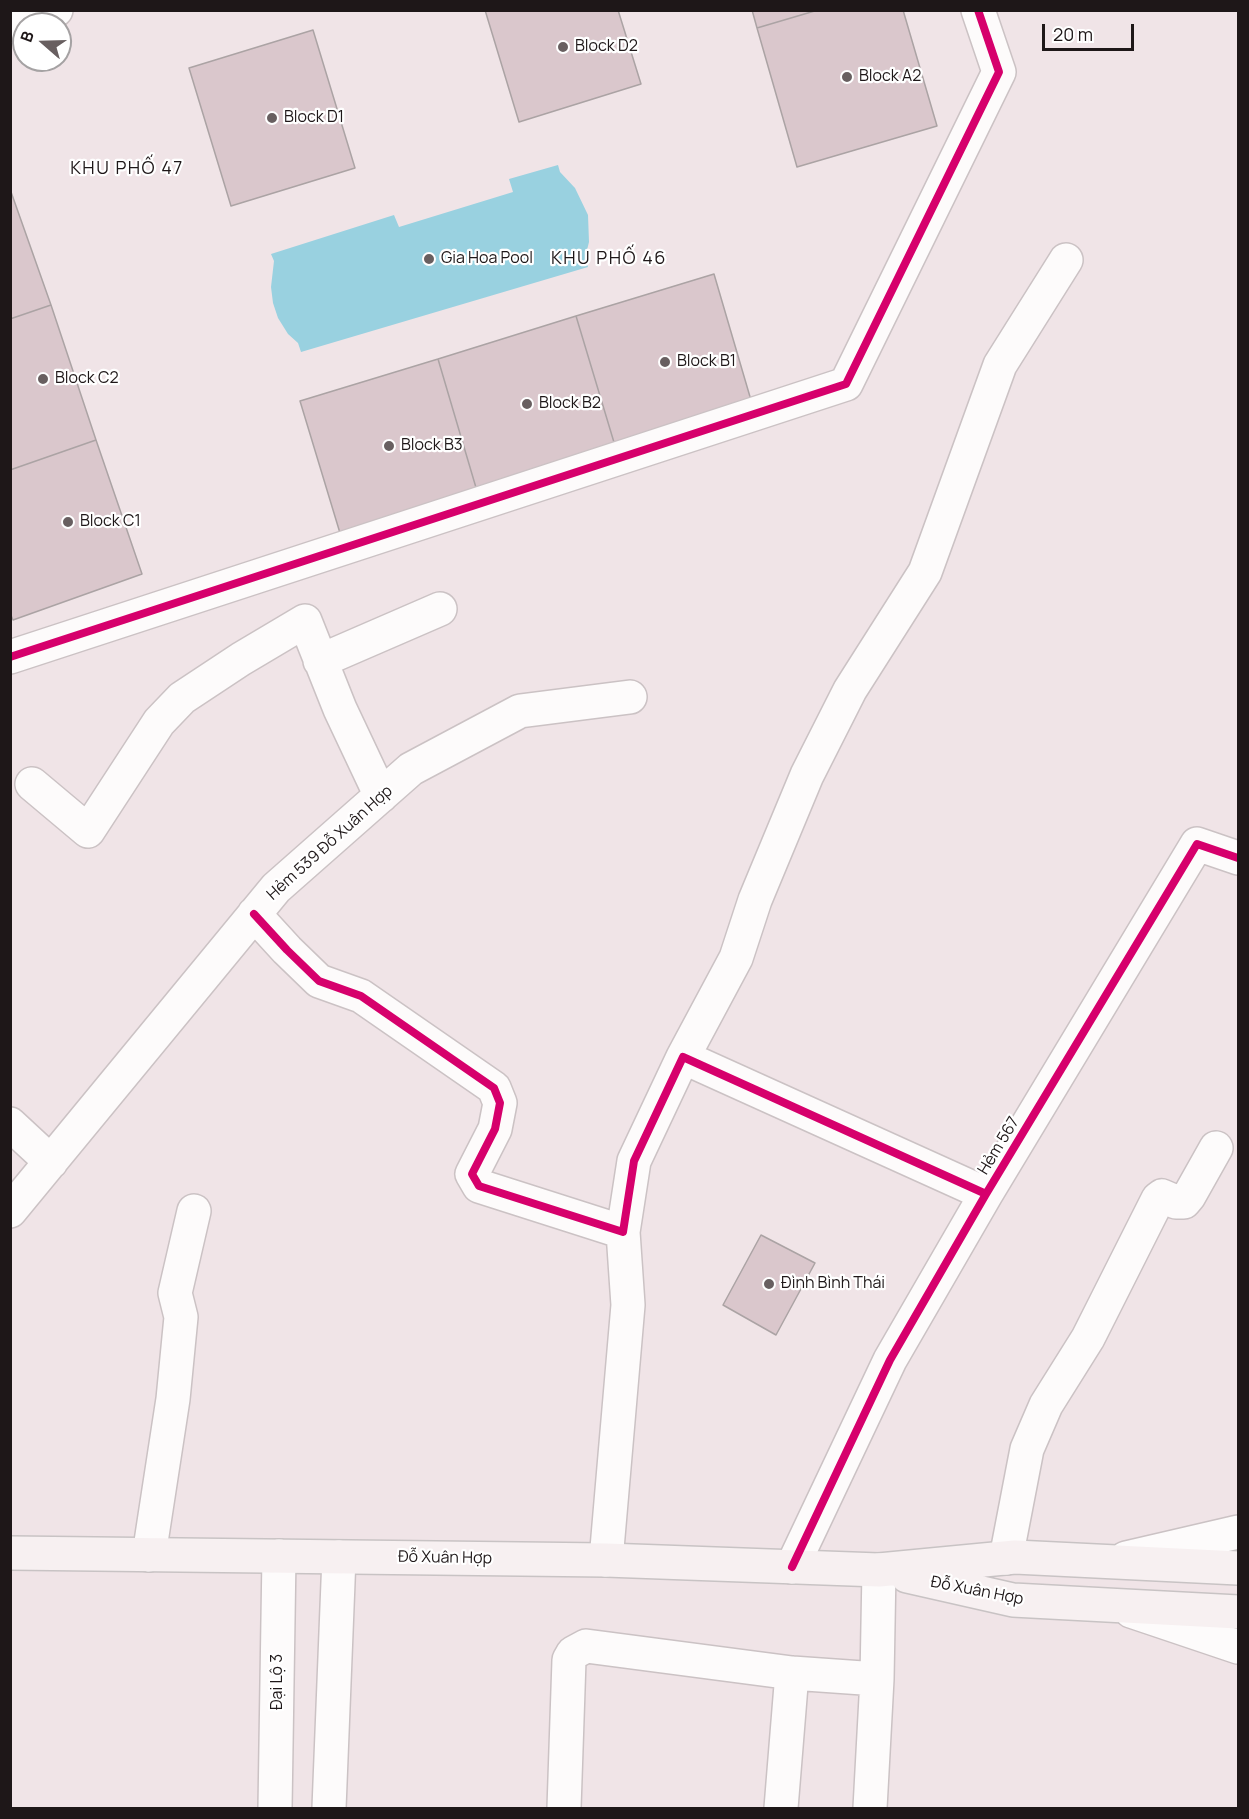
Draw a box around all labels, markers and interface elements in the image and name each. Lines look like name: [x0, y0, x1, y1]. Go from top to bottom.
north arrow: [12, 12, 72, 72]
scale bar: [1045, 12, 1136, 50]
text: 20 m: [1053, 22, 1093, 46]
text: B: [15, 28, 39, 45]
place label: Block D2: [575, 37, 638, 57]
marker: Block D2: [556, 40, 570, 54]
place label: Block A2: [859, 67, 921, 87]
marker: Block A2: [840, 70, 854, 84]
place label: Block D1: [284, 108, 344, 128]
marker: Block D1: [265, 111, 279, 125]
district label: KHU PHỐ 47: [70, 158, 184, 180]
district label: KHU PHỐ 46: [551, 248, 667, 270]
place label: Gia Hoa Pool: [441, 249, 533, 269]
marker: Gia Hoa Pool: [422, 252, 436, 266]
place label: Block B1: [677, 352, 736, 372]
marker: Block B1: [658, 355, 672, 369]
place label: Block C2: [55, 369, 119, 389]
marker: Block C2: [36, 372, 50, 386]
place label: Block B2: [539, 394, 601, 414]
marker: Block B2: [520, 397, 534, 411]
place label: Block B3: [401, 436, 463, 456]
marker: Block B3: [382, 439, 396, 453]
place label: Block C1: [80, 512, 141, 532]
marker: Block C1: [61, 515, 75, 529]
street label: Hẻm 539 Đỗ Xuân Hợp: [263, 782, 397, 904]
street label: Hẻm 567: [974, 1114, 1024, 1178]
place label: Đình Bình Thái: [781, 1274, 885, 1294]
marker: Đình Bình Thái: [762, 1277, 776, 1291]
street label: Đỗ Xuân Hợp: [398, 1548, 492, 1568]
street label: Đỗ Xuân Hợp: [929, 1573, 1025, 1609]
street label: Đại Lộ 3: [268, 1654, 288, 1710]

